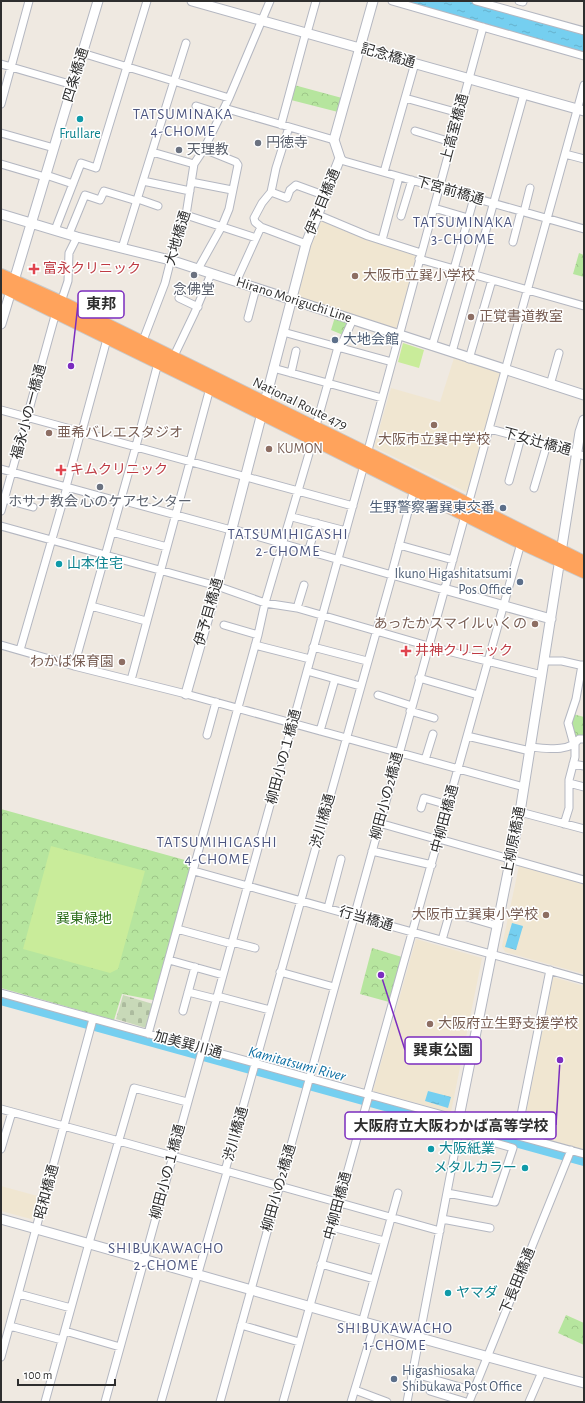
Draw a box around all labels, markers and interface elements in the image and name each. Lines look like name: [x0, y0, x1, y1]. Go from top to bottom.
street label: 記念橋通: [359, 41, 417, 70]
street label: 四条橋通: [60, 46, 91, 104]
street label: 上高室橋通: [438, 92, 471, 164]
district label: TATSUMINAKA 4-CHOME: [133, 107, 233, 139]
marker: Frullare: [75, 114, 85, 124]
place label: Frullare: [59, 127, 101, 141]
place label: 円徳寺: [266, 135, 308, 150]
marker: 円徳寺: [253, 138, 263, 148]
place label: 天理教: [187, 142, 229, 157]
marker: 天理教: [174, 145, 184, 155]
street label: 伊予目橋通: [302, 167, 343, 237]
street label: 下宮前橋通: [414, 173, 486, 207]
street label: 大地橋通: [162, 209, 193, 267]
district label: TATSUMINAKA 3-CHOME: [413, 215, 513, 247]
place label: 富永クリニック: [43, 261, 141, 276]
marker: 富永クリニック: [28, 263, 40, 275]
place label: 大阪市立巽小学校: [363, 268, 475, 283]
marker: 念佛堂: [189, 270, 199, 280]
marker: 大阪市立巽小学校: [350, 271, 360, 281]
street label: Hirano Moriguchi Line: [234, 275, 354, 325]
place label: 念佛堂: [173, 281, 215, 297]
callout: 東邦: [78, 291, 124, 318]
text: 東邦: [86, 296, 116, 312]
place label: 正覚書道教室: [479, 309, 563, 324]
marker: 正覚書道教室: [466, 312, 476, 322]
place label: 大地会館: [343, 332, 399, 347]
marker: 大地会館: [330, 335, 340, 345]
street label: 福永小の一橋通: [9, 363, 48, 461]
street label: National Route 479: [251, 375, 349, 433]
marker: 大阪市立巽中学校: [429, 420, 439, 430]
place label: 亜希バレエスタジオ: [57, 425, 183, 440]
street label: 下女辻橋通: [501, 425, 573, 458]
marker: 亜希バレエスタジオ: [44, 428, 54, 438]
place label: 大阪市立巽中学校: [378, 432, 490, 447]
place label: KUMON: [277, 442, 323, 456]
marker: KUMON: [264, 444, 274, 454]
place label: キムクリニック: [70, 462, 168, 477]
marker: キムクリニック: [55, 464, 67, 476]
marker: ホサナ教会 心のケアセンター: [95, 482, 105, 492]
place label: ホサナ教会 心のケアセンター: [8, 494, 192, 509]
place label: 生野警察署巽東交番: [369, 500, 495, 515]
marker: 生野警察署巽東交番: [498, 503, 508, 513]
district label: TATSUMIHIGASHI 2-CHOME: [228, 527, 348, 559]
place label: 山本住宅: [67, 556, 123, 571]
marker: 山本住宅: [54, 559, 64, 569]
place label: Ikuno Higashitatsumi Pos Office: [394, 567, 512, 597]
street label: 伊予目橋通: [192, 576, 225, 648]
marker: Ikuno Higashitatsumi Pos Office: [515, 577, 525, 587]
place label: あったかスマイルいくの: [373, 616, 527, 631]
marker: あったかスマイルいくの: [530, 619, 540, 629]
place label: 井神クリニック: [415, 642, 513, 658]
marker: 井神クリニック: [400, 645, 412, 657]
place label: わかば保育園: [30, 654, 114, 669]
marker: わかば保育園: [117, 657, 127, 667]
street label: 柳田小の１橋通: [263, 707, 303, 806]
street label: 柳田小の2橋通: [367, 750, 405, 841]
street label: 中柳田橋通: [427, 783, 461, 855]
street label: 渋川橋通: [308, 792, 337, 850]
street label: 上柳原橋通: [498, 805, 528, 877]
district label: TATSUMIHIGASHI 4-CHOME: [157, 835, 277, 867]
street label: 行当橋通: [337, 904, 395, 933]
place label: 大阪市立巽東小学校: [412, 907, 538, 922]
marker: 大阪市立巽東小学校: [541, 910, 551, 920]
park label: 巽東緑地: [56, 911, 112, 926]
place label: 大阪府立生野支援学校: [438, 1016, 578, 1031]
marker: 大阪府立生野支援学校: [425, 1019, 435, 1029]
street label: 加美巽川通: [152, 1028, 224, 1061]
callout: 巽東公園: [405, 1037, 481, 1064]
text: 巽東公園: [413, 1042, 473, 1058]
water label: Kamitatsumi River: [247, 1044, 348, 1084]
street label: 渋川橋通: [221, 1105, 250, 1163]
callout: 大阪府立大阪わかば高等学校: [345, 1112, 556, 1139]
text: 大阪府立大阪わかば高等学校: [353, 1118, 549, 1134]
street label: 柳田小の１橋通: [147, 1122, 187, 1221]
place label: 大阪紙業: [439, 1141, 495, 1156]
street label: 柳田小の2橋通: [258, 1142, 298, 1233]
marker: 大阪紙業: [426, 1144, 436, 1154]
place label: メタルカラー: [433, 1160, 517, 1175]
street label: 昭和橋通: [32, 1163, 61, 1221]
marker: メタルカラー: [520, 1163, 530, 1173]
street label: 中柳田橋通: [320, 1170, 354, 1242]
district label: SHIBUKAWACHO 2-CHOME: [108, 1241, 224, 1273]
street label: 下長田橋通: [497, 1246, 538, 1316]
place label: ヤマダ: [456, 1285, 498, 1300]
marker: ヤマダ: [443, 1288, 453, 1298]
district label: SHIBUKAWACHO 1-CHOME: [337, 1321, 453, 1353]
scale bar: [18, 1361, 115, 1387]
place label: Higashiosaka Shibukawa Post Office: [402, 1364, 522, 1394]
text: 100 m: [24, 1369, 52, 1381]
marker: Higashiosaka Shibukawa Post Office: [389, 1374, 399, 1384]

